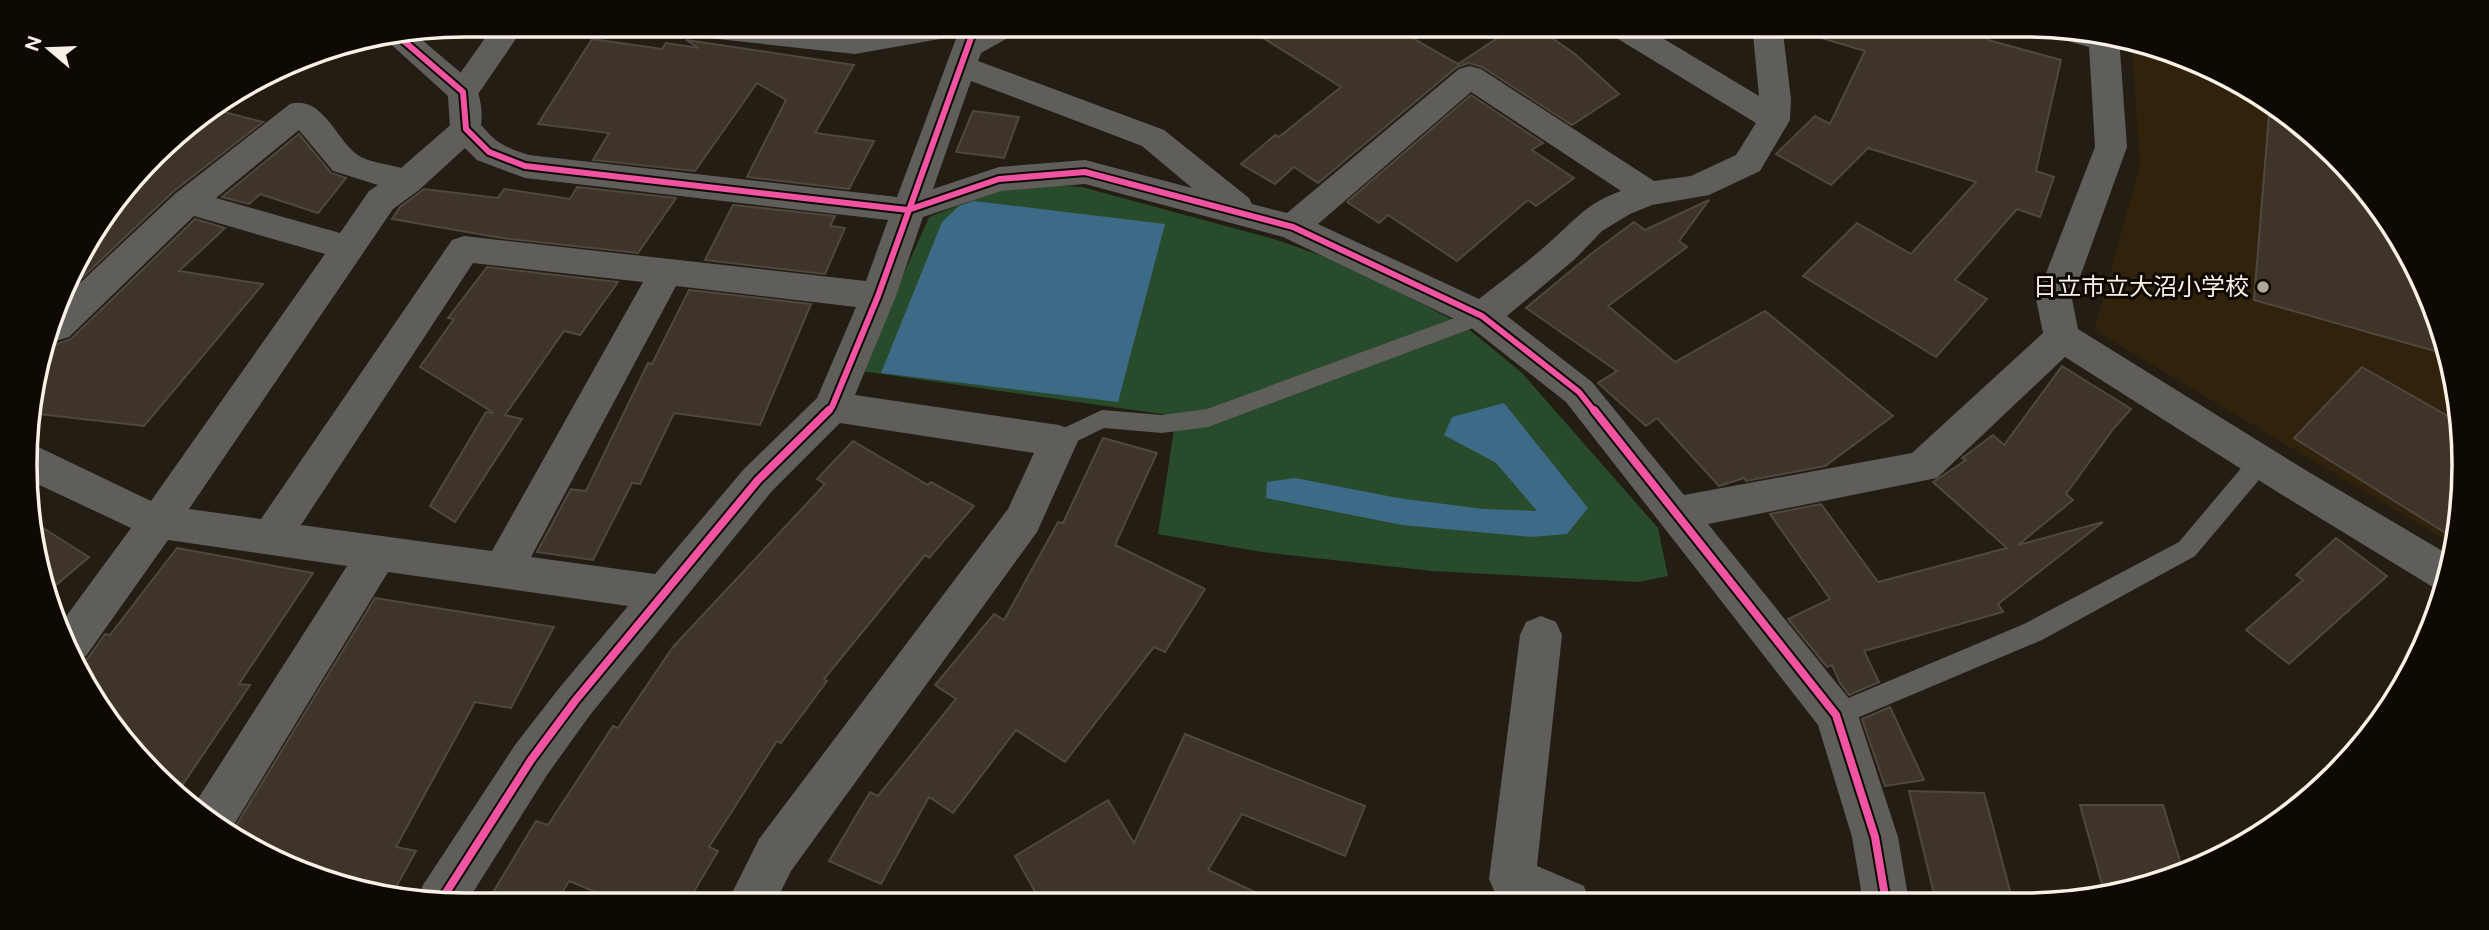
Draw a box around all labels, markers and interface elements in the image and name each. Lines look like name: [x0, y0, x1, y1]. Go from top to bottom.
north arrow: [14, 14, 84, 84]
text: N: [20, 33, 46, 54]
place label: 日立市立大沼小学校: [2033, 272, 2249, 300]
marker: 日立市立大沼小学校: [2255, 279, 2271, 295]

